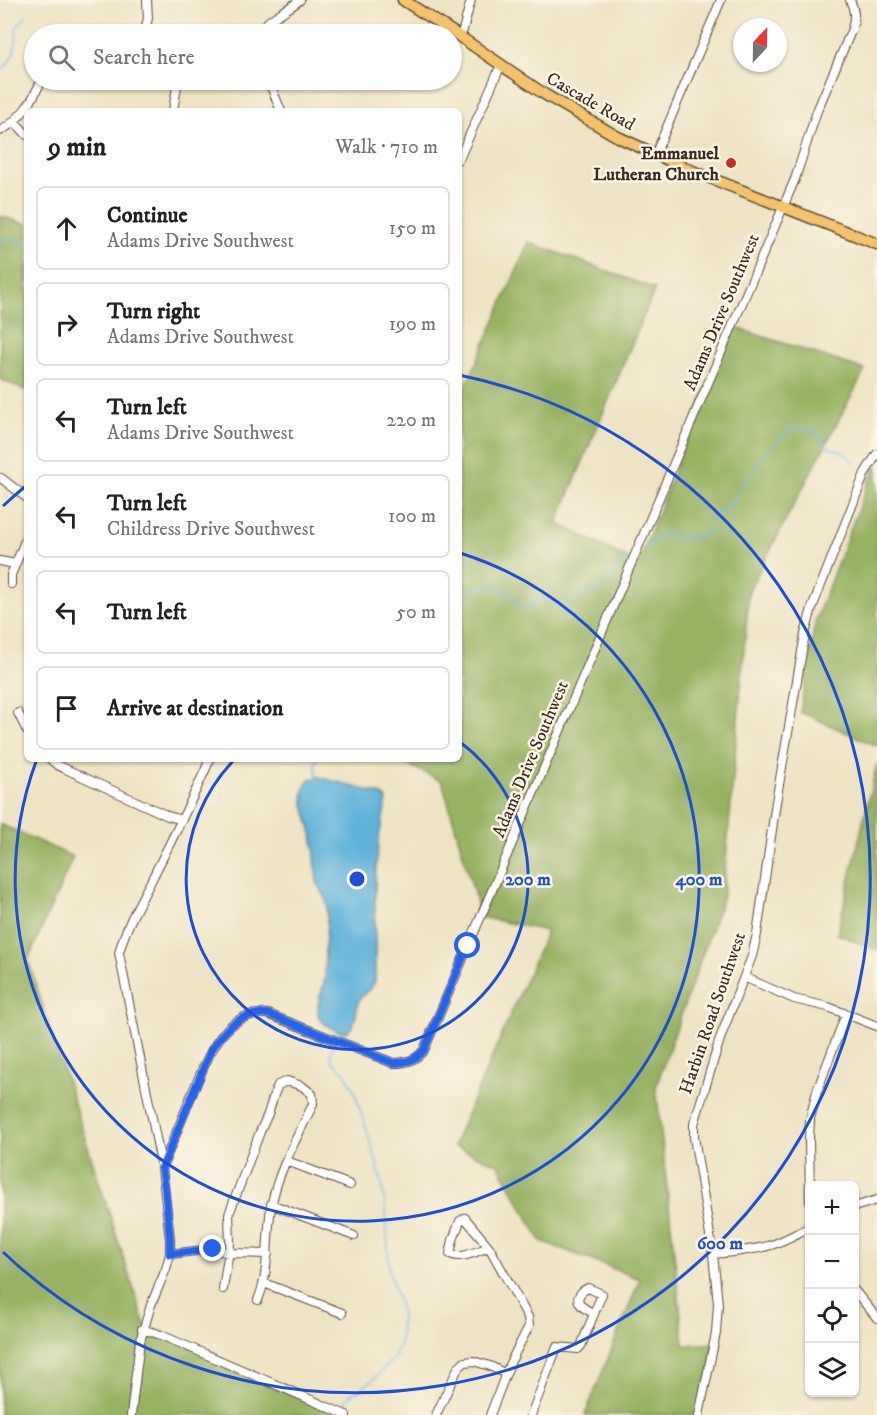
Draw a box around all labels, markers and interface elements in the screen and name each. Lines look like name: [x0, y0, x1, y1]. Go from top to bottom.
north arrow: [733, 18, 787, 72]
search box: [24, 24, 462, 90]
icon: search: [45, 41, 78, 74]
text: Search here: [93, 44, 195, 71]
street label: Cascade Road: [542, 68, 639, 136]
text: 9 min: [48, 131, 106, 164]
text: Walk · 710 m: [335, 135, 438, 160]
place label: Emmanuel Lutheran Church: [593, 143, 720, 186]
marker: Emmanuel Lutheran Church: [724, 156, 738, 170]
text: Continue: [107, 202, 188, 229]
icon: ahead: [50, 212, 83, 245]
text: 150 m: [389, 216, 436, 241]
text: Adams Drive Southwest: [107, 229, 294, 254]
street label: Adams Drive Southwest: [679, 231, 765, 394]
text: Turn right: [107, 298, 200, 325]
icon: right: [50, 308, 83, 341]
text: 190 m: [389, 312, 436, 337]
text: Adams Drive Southwest: [107, 325, 294, 350]
text: Turn left: [107, 394, 187, 421]
icon: left: [50, 404, 83, 437]
text: 220 m: [386, 408, 436, 433]
text: Adams Drive Southwest: [107, 421, 294, 446]
text: Turn left: [107, 490, 187, 517]
icon: left: [50, 500, 83, 533]
text: 100 m: [388, 504, 436, 529]
text: Childress Drive Southwest: [107, 517, 315, 542]
icon: left: [50, 596, 83, 629]
text: Turn left: [107, 599, 187, 626]
text: 50 m: [396, 600, 436, 625]
street label: Adams Drive Southwest: [488, 678, 574, 841]
icon: arrive: [50, 692, 83, 725]
text: Arrive at destination: [107, 695, 284, 722]
centre of rings: [347, 869, 367, 889]
text: 200 m: [505, 869, 551, 891]
text: 400 m: [674, 869, 723, 891]
street label: Harbin Road Southwest: [675, 929, 751, 1097]
route start: [454, 932, 480, 958]
map controls: [805, 1181, 859, 1397]
button: +: [805, 1181, 859, 1235]
text: 600 m: [697, 1233, 744, 1255]
route end: [199, 1235, 225, 1261]
button: −: [805, 1235, 859, 1289]
button: locate: [805, 1289, 859, 1343]
button: layers: [805, 1343, 859, 1397]

